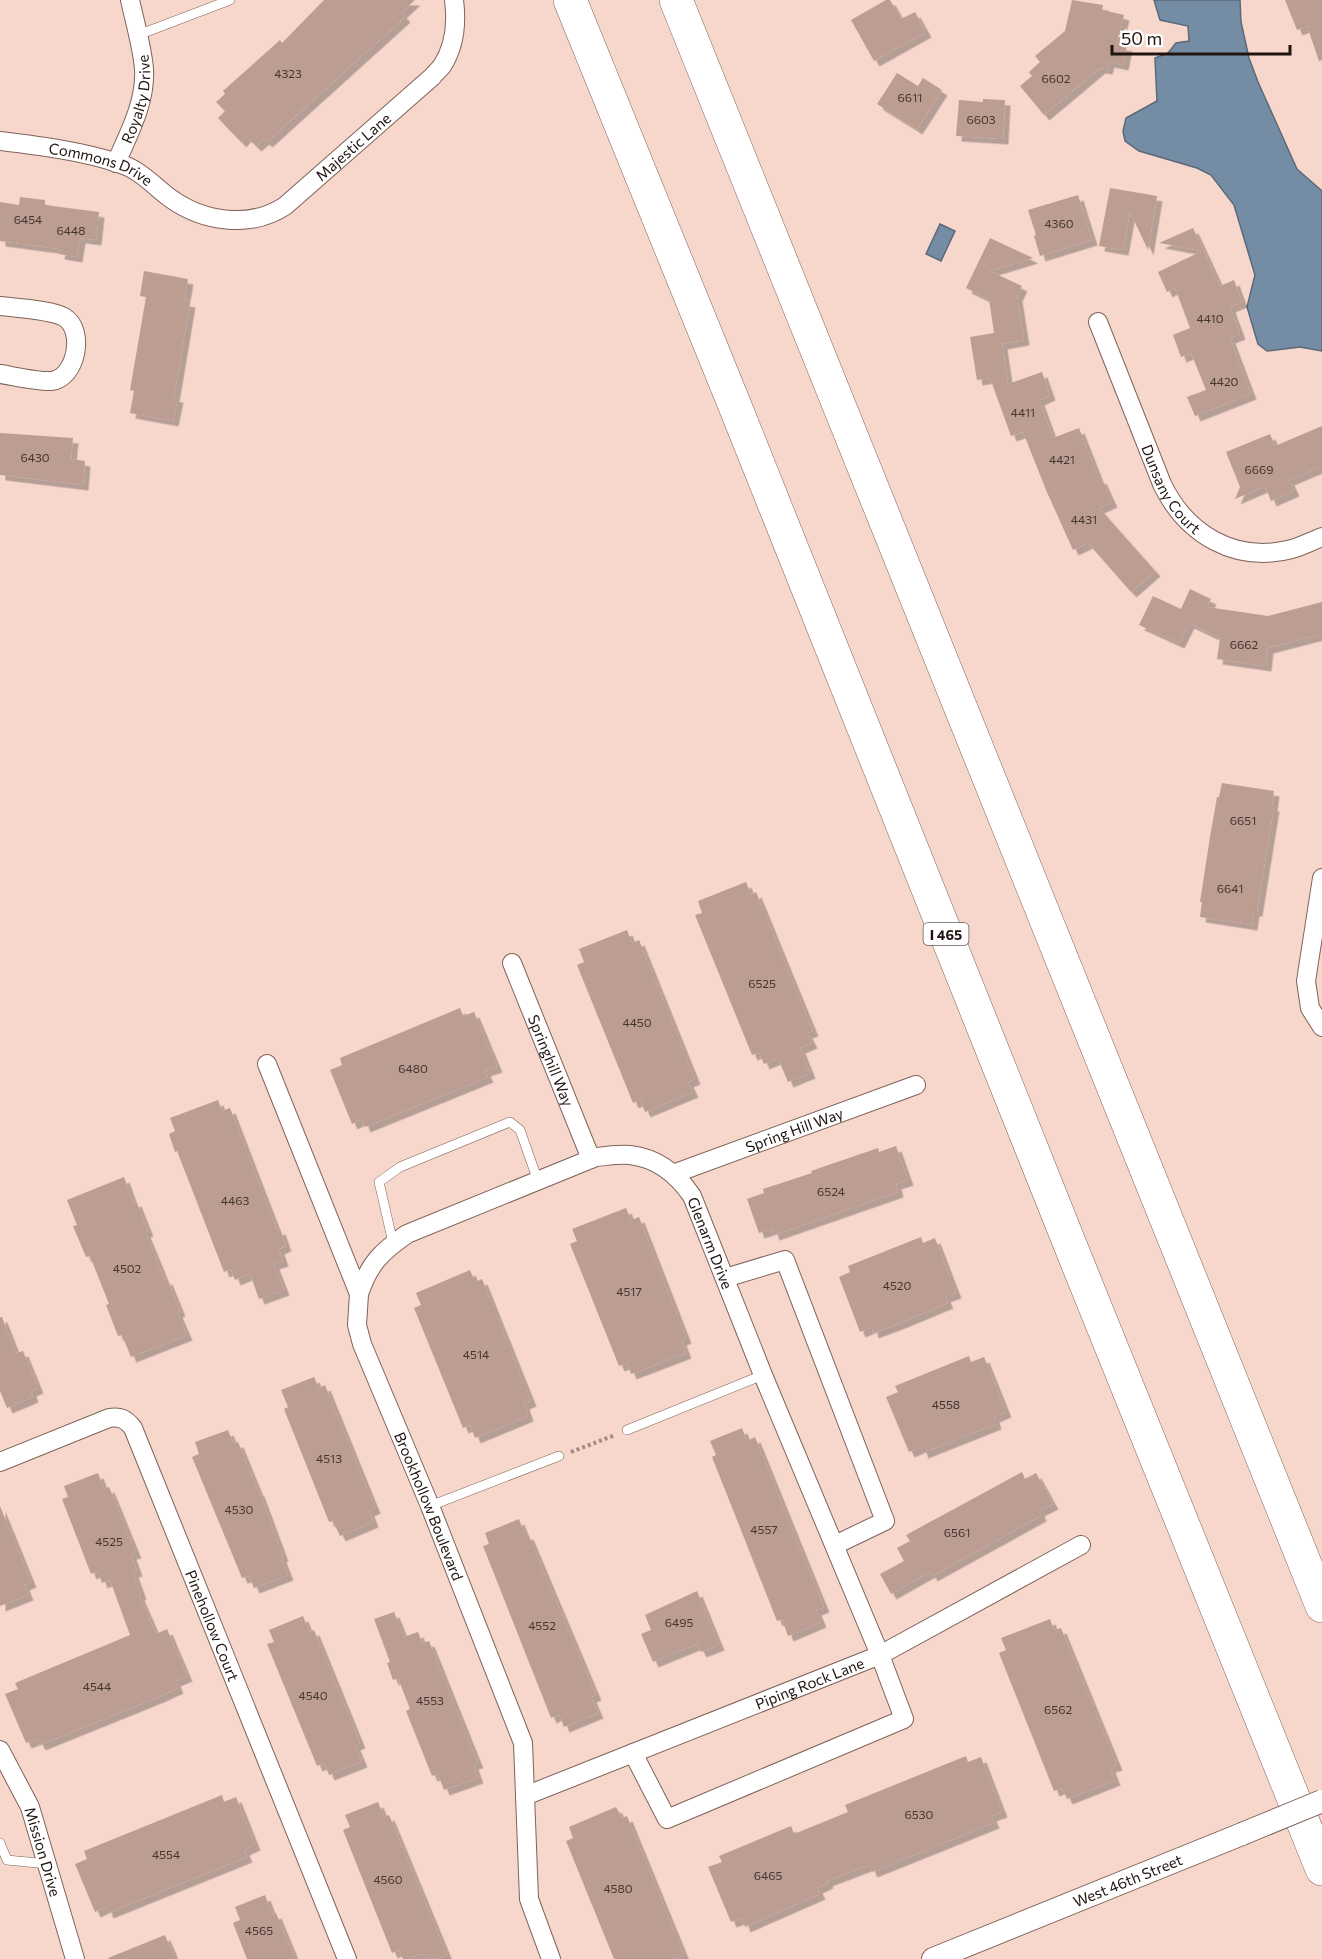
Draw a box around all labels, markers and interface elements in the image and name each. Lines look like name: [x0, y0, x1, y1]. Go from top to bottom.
scale bar: [1112, 18, 1290, 56]
text: 50 m: [1121, 27, 1162, 49]
street label: Royalty Drive: [117, 54, 153, 146]
house number: 4323: [274, 66, 302, 80]
house number: 6602: [1041, 71, 1071, 85]
house number: 6611: [898, 90, 922, 104]
street label: Majestic Lane: [312, 109, 394, 184]
house number: 6603: [966, 112, 996, 126]
street label: Commons Drive: [48, 139, 157, 189]
house number: 6454: [14, 212, 42, 226]
house number: 4360: [1044, 216, 1074, 230]
house number: 6448: [57, 223, 85, 237]
house number: 4410: [1196, 311, 1224, 325]
house number: 4420: [1210, 374, 1239, 388]
house number: 4411: [1011, 405, 1035, 419]
street label: Dunsany Court: [1138, 442, 1204, 537]
house number: 6430: [20, 450, 50, 464]
house number: 4421: [1049, 452, 1075, 466]
house number: 6669: [1245, 462, 1273, 476]
house number: 4431: [1071, 512, 1097, 526]
house number: 6662: [1230, 637, 1259, 651]
house number: 6651: [1230, 813, 1256, 827]
house number: 6641: [1217, 881, 1243, 895]
road number: I 465: [924, 923, 968, 945]
house number: 6525: [748, 976, 776, 990]
street label: Springhill Way: [525, 1012, 578, 1109]
house number: 4450: [622, 1015, 652, 1029]
house number: 6480: [398, 1061, 428, 1075]
street label: Spring Hill Way: [743, 1103, 846, 1156]
house number: 6524: [817, 1184, 845, 1198]
house number: 4463: [221, 1193, 249, 1207]
street label: Glenarm Drive: [684, 1194, 737, 1292]
house number: 4502: [113, 1261, 142, 1275]
house number: 4520: [883, 1278, 911, 1292]
house number: 4517: [616, 1284, 642, 1298]
house number: 4514: [463, 1347, 489, 1361]
house number: 4558: [932, 1397, 960, 1411]
street label: Brookhollow Boulevard: [391, 1429, 467, 1583]
house number: 4513: [316, 1451, 342, 1465]
house number: 4530: [225, 1502, 254, 1516]
house number: 4557: [750, 1522, 778, 1536]
house number: 6561: [944, 1525, 970, 1539]
house number: 4525: [95, 1534, 123, 1548]
street label: Pinehollow Court: [182, 1567, 243, 1684]
house number: 6495: [665, 1615, 693, 1629]
house number: 4552: [528, 1618, 556, 1632]
street label: Piping Rock Lane: [752, 1653, 866, 1713]
house number: 4544: [83, 1679, 111, 1693]
house number: 4540: [298, 1688, 328, 1702]
house number: 4553: [416, 1693, 444, 1707]
house number: 6562: [1044, 1702, 1072, 1716]
street label: Mission Drive: [21, 1805, 65, 1899]
house number: 6530: [905, 1807, 934, 1821]
house number: 4554: [152, 1847, 180, 1861]
street label: West 46th Street: [1070, 1850, 1185, 1910]
house number: 6465: [754, 1868, 782, 1882]
house number: 4560: [373, 1872, 403, 1886]
house number: 4580: [603, 1881, 633, 1895]
house number: 4565: [245, 1923, 273, 1937]

